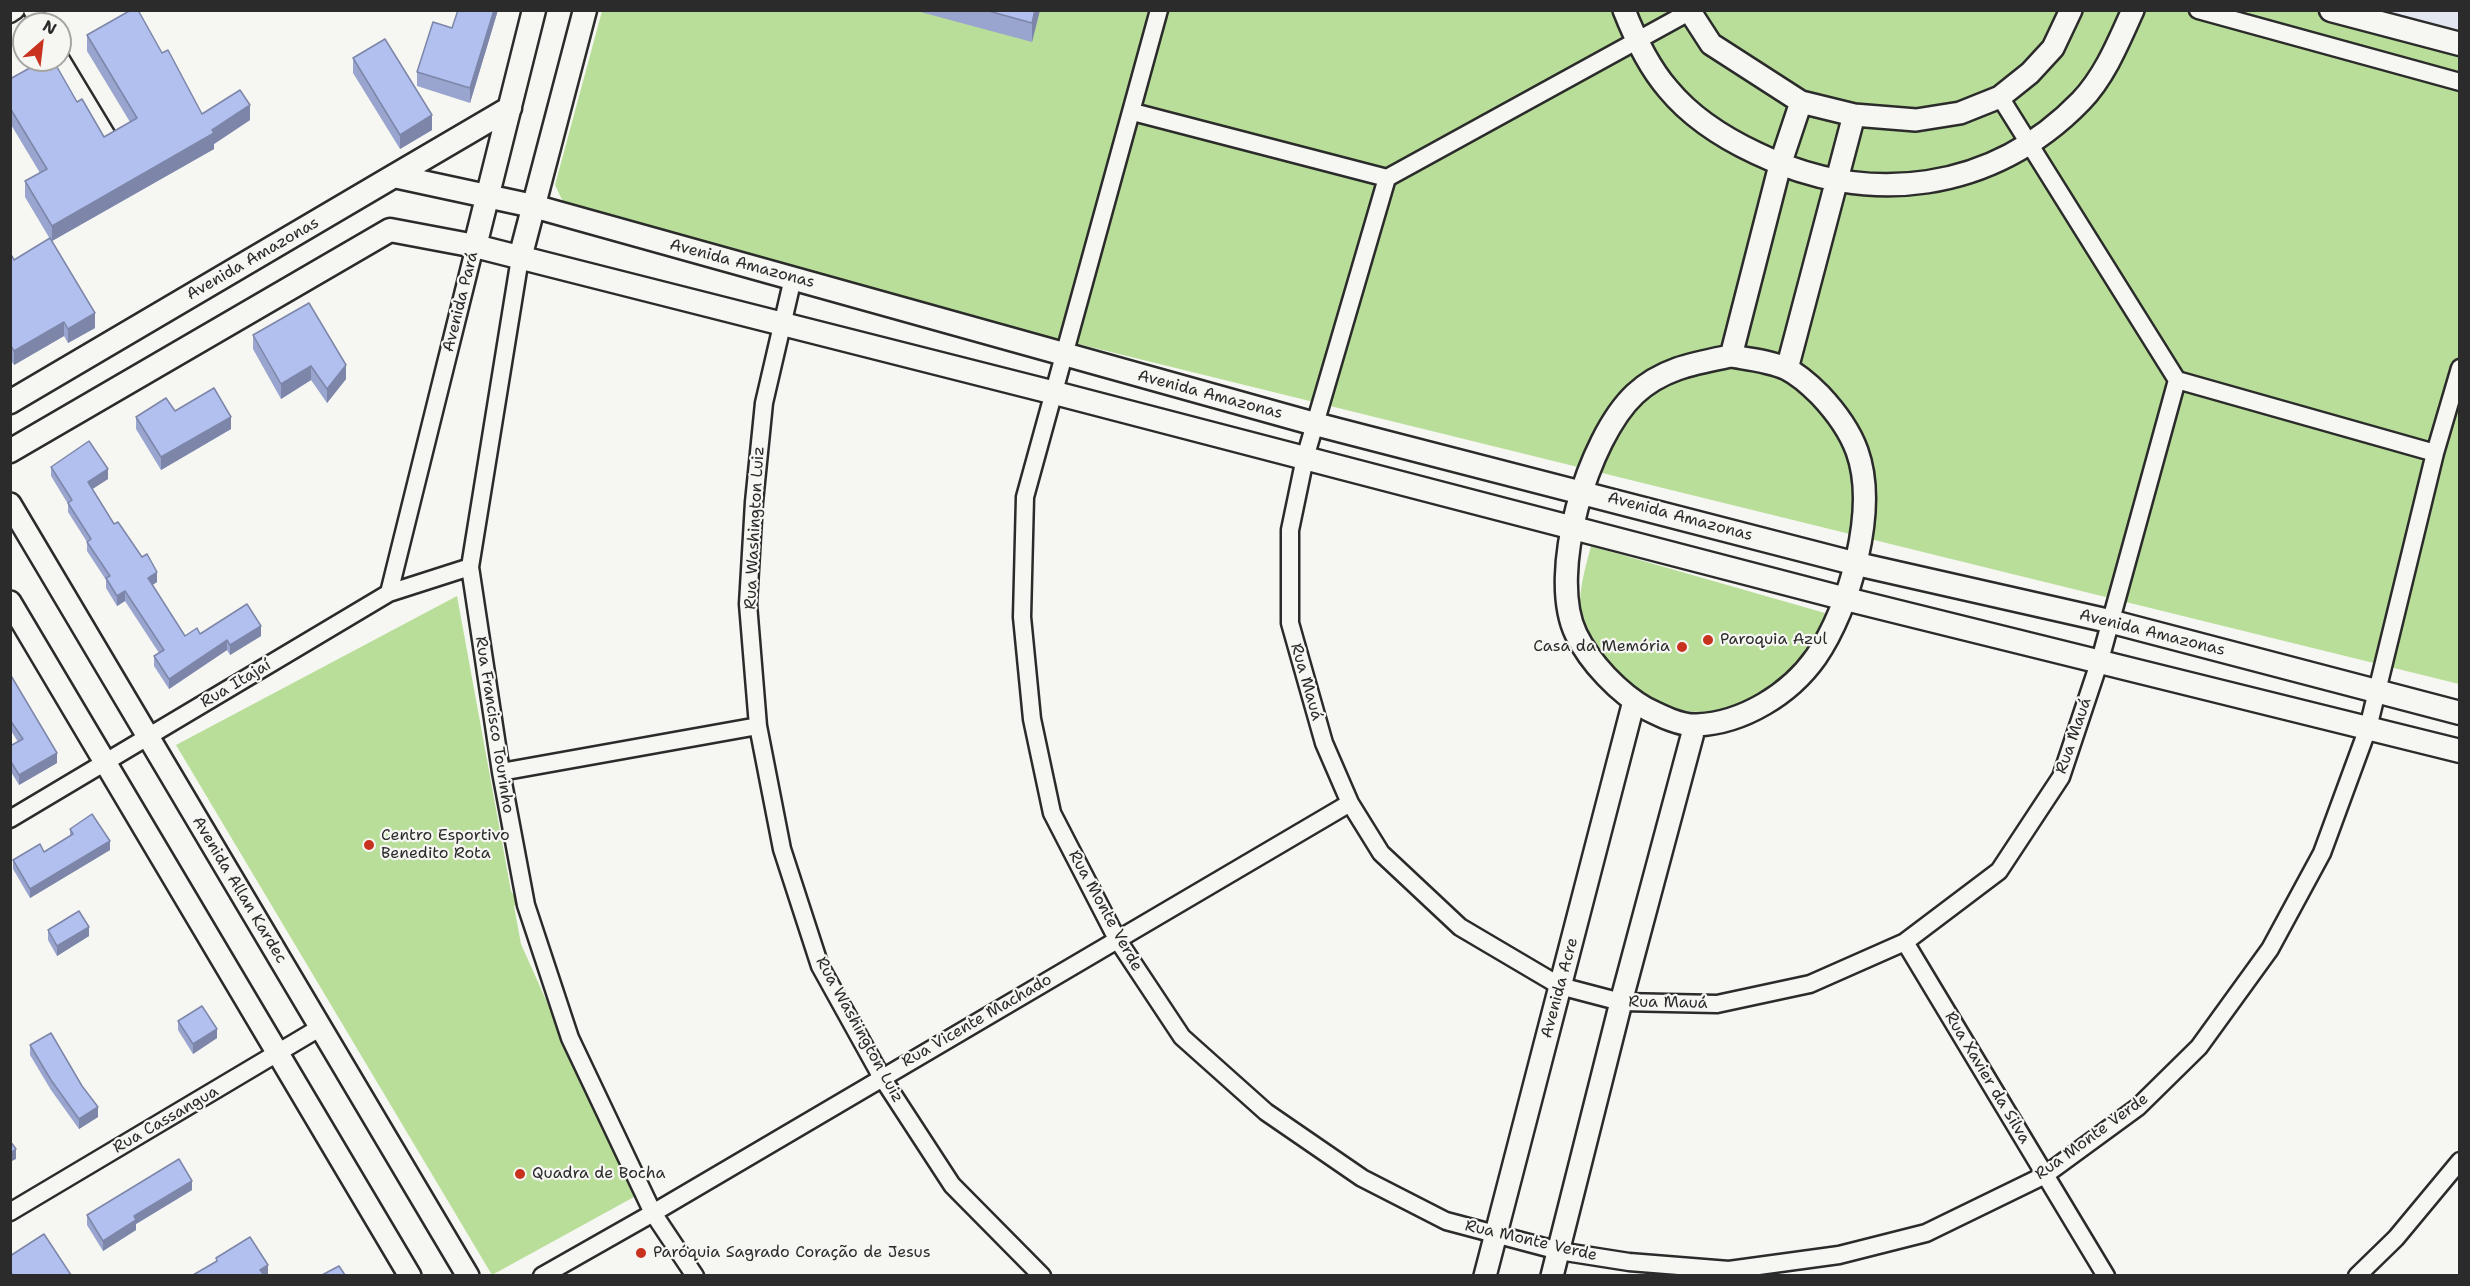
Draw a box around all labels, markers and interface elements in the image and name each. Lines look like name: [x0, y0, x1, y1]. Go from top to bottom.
north arrow: [12, 12, 72, 72]
text: N: [39, 15, 60, 40]
street label: Avenida Amazonas: [183, 213, 323, 305]
street label: Avenida Amazonas: [667, 235, 817, 293]
street label: Avenida Pará: [439, 250, 483, 354]
street label: Avenida Amazonas: [1135, 366, 1285, 424]
street label: Rua Washington Luiz: [741, 446, 769, 610]
street label: Avenida Amazonas: [1605, 488, 1755, 546]
street label: Avenida Amazonas: [2077, 606, 2227, 660]
place label: Paroquia Azul: [1720, 630, 1827, 650]
marker: Paroquia Azul: [1701, 633, 1715, 647]
street label: Rua Francisco Tourinho: [471, 635, 517, 815]
place label: Casa da Memória: [1533, 637, 1670, 657]
marker: Casa da Memória: [1675, 640, 1689, 654]
street label: Rua Mauá: [1286, 641, 1326, 723]
street label: Rua Itajaí: [197, 655, 275, 713]
street label: Rua Mauá: [2052, 695, 2096, 777]
street label: Avenida Allan Kardec: [188, 813, 290, 967]
place label: Centro Esportivo Benedito Rota: [381, 826, 510, 864]
marker: Centro Esportivo Benedito Rota: [362, 838, 376, 852]
street label: Rua Monte Verde: [1064, 847, 1146, 975]
street label: Avenida Acre: [1537, 936, 1583, 1040]
street label: Rua Washington Luiz: [811, 954, 907, 1106]
street label: Rua Vicente Machado: [899, 970, 1055, 1072]
street label: Rua Mauá: [1628, 993, 1708, 1013]
street label: Rua Xavier da Silva: [1940, 1009, 2034, 1147]
street label: Rua Cassangua: [110, 1082, 222, 1158]
street label: Rua Monte Verde: [2032, 1090, 2152, 1184]
place label: Quadra de Bocha: [532, 1164, 665, 1184]
marker: Quadra de Bocha: [513, 1167, 527, 1181]
street label: Rua Monte Verde: [1463, 1216, 1599, 1266]
place label: Paróquia Sagrado Coração de Jesus: [653, 1243, 931, 1263]
marker: Paróquia Sagrado Coração de Jesus: [634, 1246, 648, 1260]

